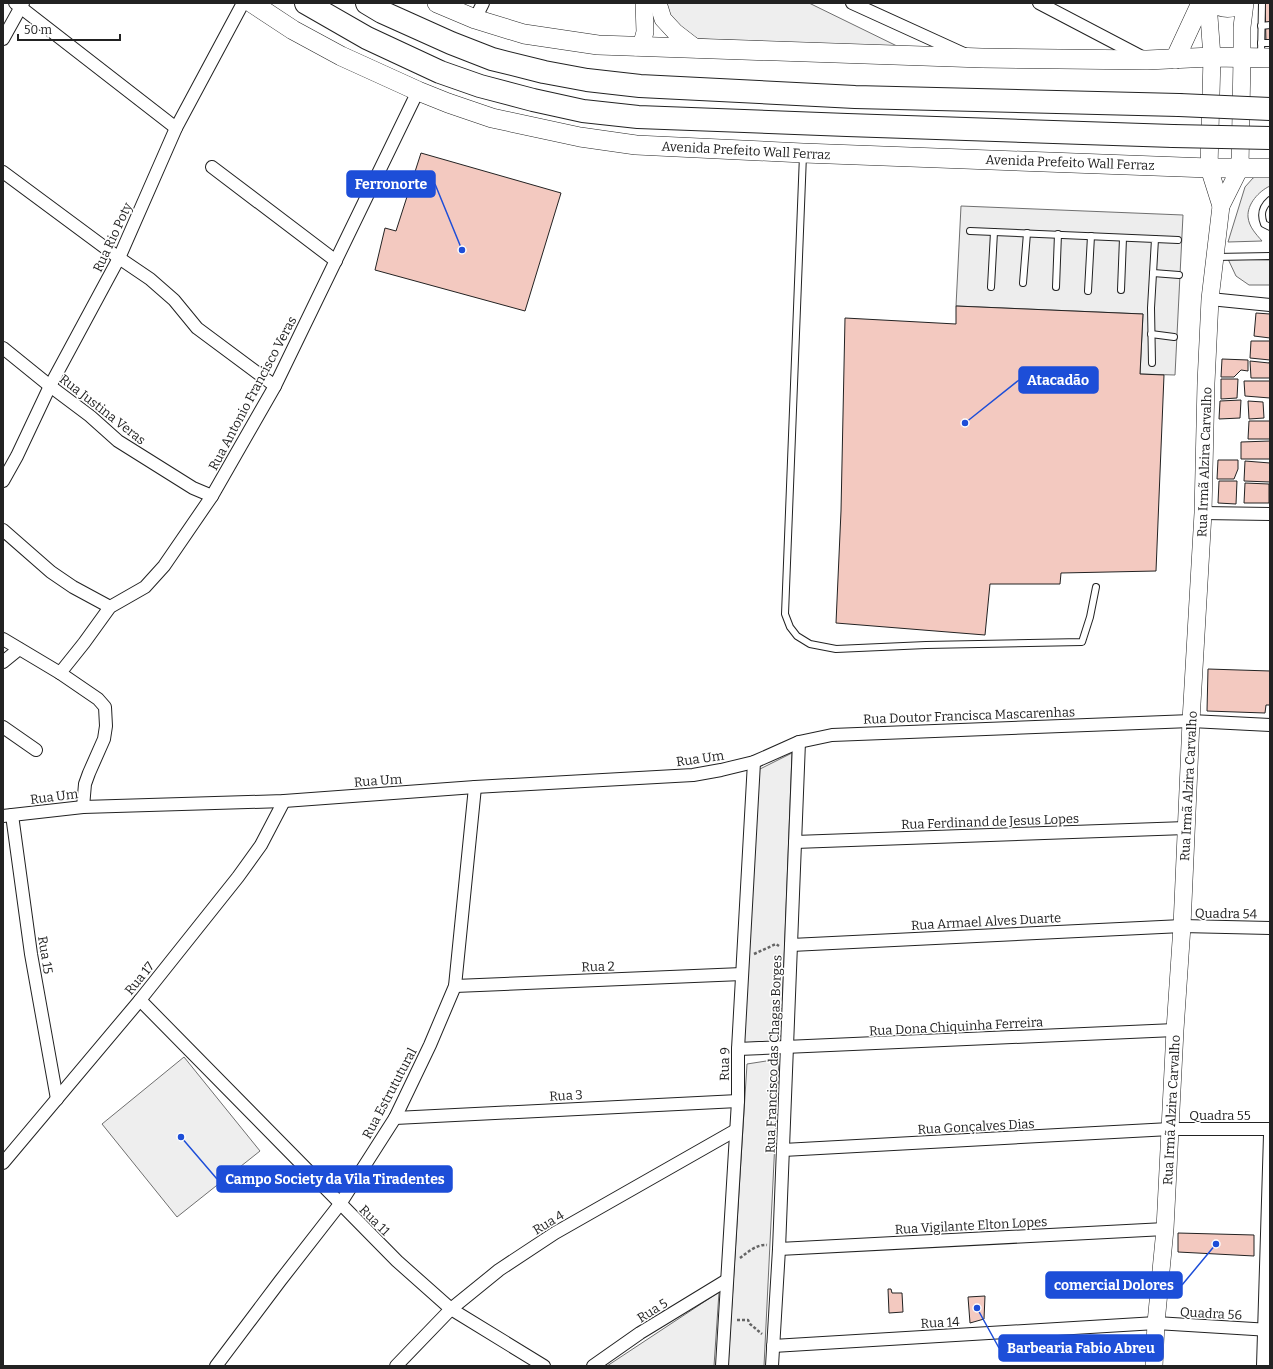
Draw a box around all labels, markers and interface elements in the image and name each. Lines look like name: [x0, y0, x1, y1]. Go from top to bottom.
scale bar: [18, 16, 120, 42]
text: 50 m: [24, 23, 53, 37]
street label: Avenida Prefeito Wall Ferraz: [661, 139, 831, 162]
street label: Avenida Prefeito Wall Ferraz: [985, 152, 1155, 173]
callout: Ferronorte: [347, 171, 435, 197]
text: Ferronorte: [355, 176, 428, 193]
street label: Rua Rio Poty: [90, 200, 135, 274]
street label: Rua Antonio Francisco Veras: [205, 314, 299, 473]
callout: Atacadão: [1019, 367, 1098, 393]
street label: Rua Justina Veras: [57, 371, 149, 448]
text: Atacadão: [1027, 372, 1089, 389]
street label: Rua Irmã Alzira Carvalho: [1194, 387, 1215, 537]
street label: Rua Doutor Francisca Mascarenhas: [863, 704, 1075, 727]
street label: Rua Irmã Alzira Carvalho: [1177, 711, 1200, 862]
street label: Rua Um: [675, 748, 726, 769]
street label: Rua Um: [353, 771, 403, 790]
street label: Rua Um: [29, 786, 80, 807]
street label: Rua Ferdinand de Jesus Lopes: [901, 811, 1079, 832]
street label: Quadra 54: [1195, 905, 1258, 922]
street label: Rua Armael Alves Duarte: [911, 910, 1062, 933]
street label: Rua 15: [35, 935, 56, 975]
street label: Rua Francisco das Chagas Borges: [763, 955, 784, 1153]
street label: Rua 2: [581, 958, 615, 975]
street label: Rua 17: [122, 959, 157, 998]
street label: Rua Dona Chiquinha Ferreira: [869, 1014, 1044, 1039]
street label: Rua Irmã Alzira Carvalho: [1160, 1035, 1183, 1186]
street label: Rua Estrututural: [359, 1045, 420, 1141]
street label: Rua 9: [717, 1047, 732, 1081]
street label: Rua 3: [549, 1087, 583, 1104]
street label: Quadra 55: [1189, 1108, 1251, 1123]
street label: Rua Gonçalves Dias: [917, 1116, 1035, 1137]
callout: Campo Society da Vila Tiradentes: [217, 1166, 452, 1192]
text: Campo Society da Vila Tiradentes: [225, 1171, 445, 1188]
street label: Rua 11: [356, 1202, 393, 1239]
street label: Rua 4: [530, 1207, 567, 1238]
street label: Rua Vigilante Elton Lopes: [894, 1214, 1048, 1237]
callout: comercial Dolores: [1046, 1272, 1182, 1298]
text: comercial Dolores: [1054, 1277, 1174, 1294]
street label: Rua 5: [634, 1295, 670, 1326]
street label: Quadra 56: [1180, 1304, 1243, 1323]
street label: Rua 14: [920, 1314, 960, 1331]
callout: Barbearia Fabio Abreu: [999, 1335, 1163, 1361]
text: Barbearia Fabio Abreu: [1007, 1340, 1155, 1357]

